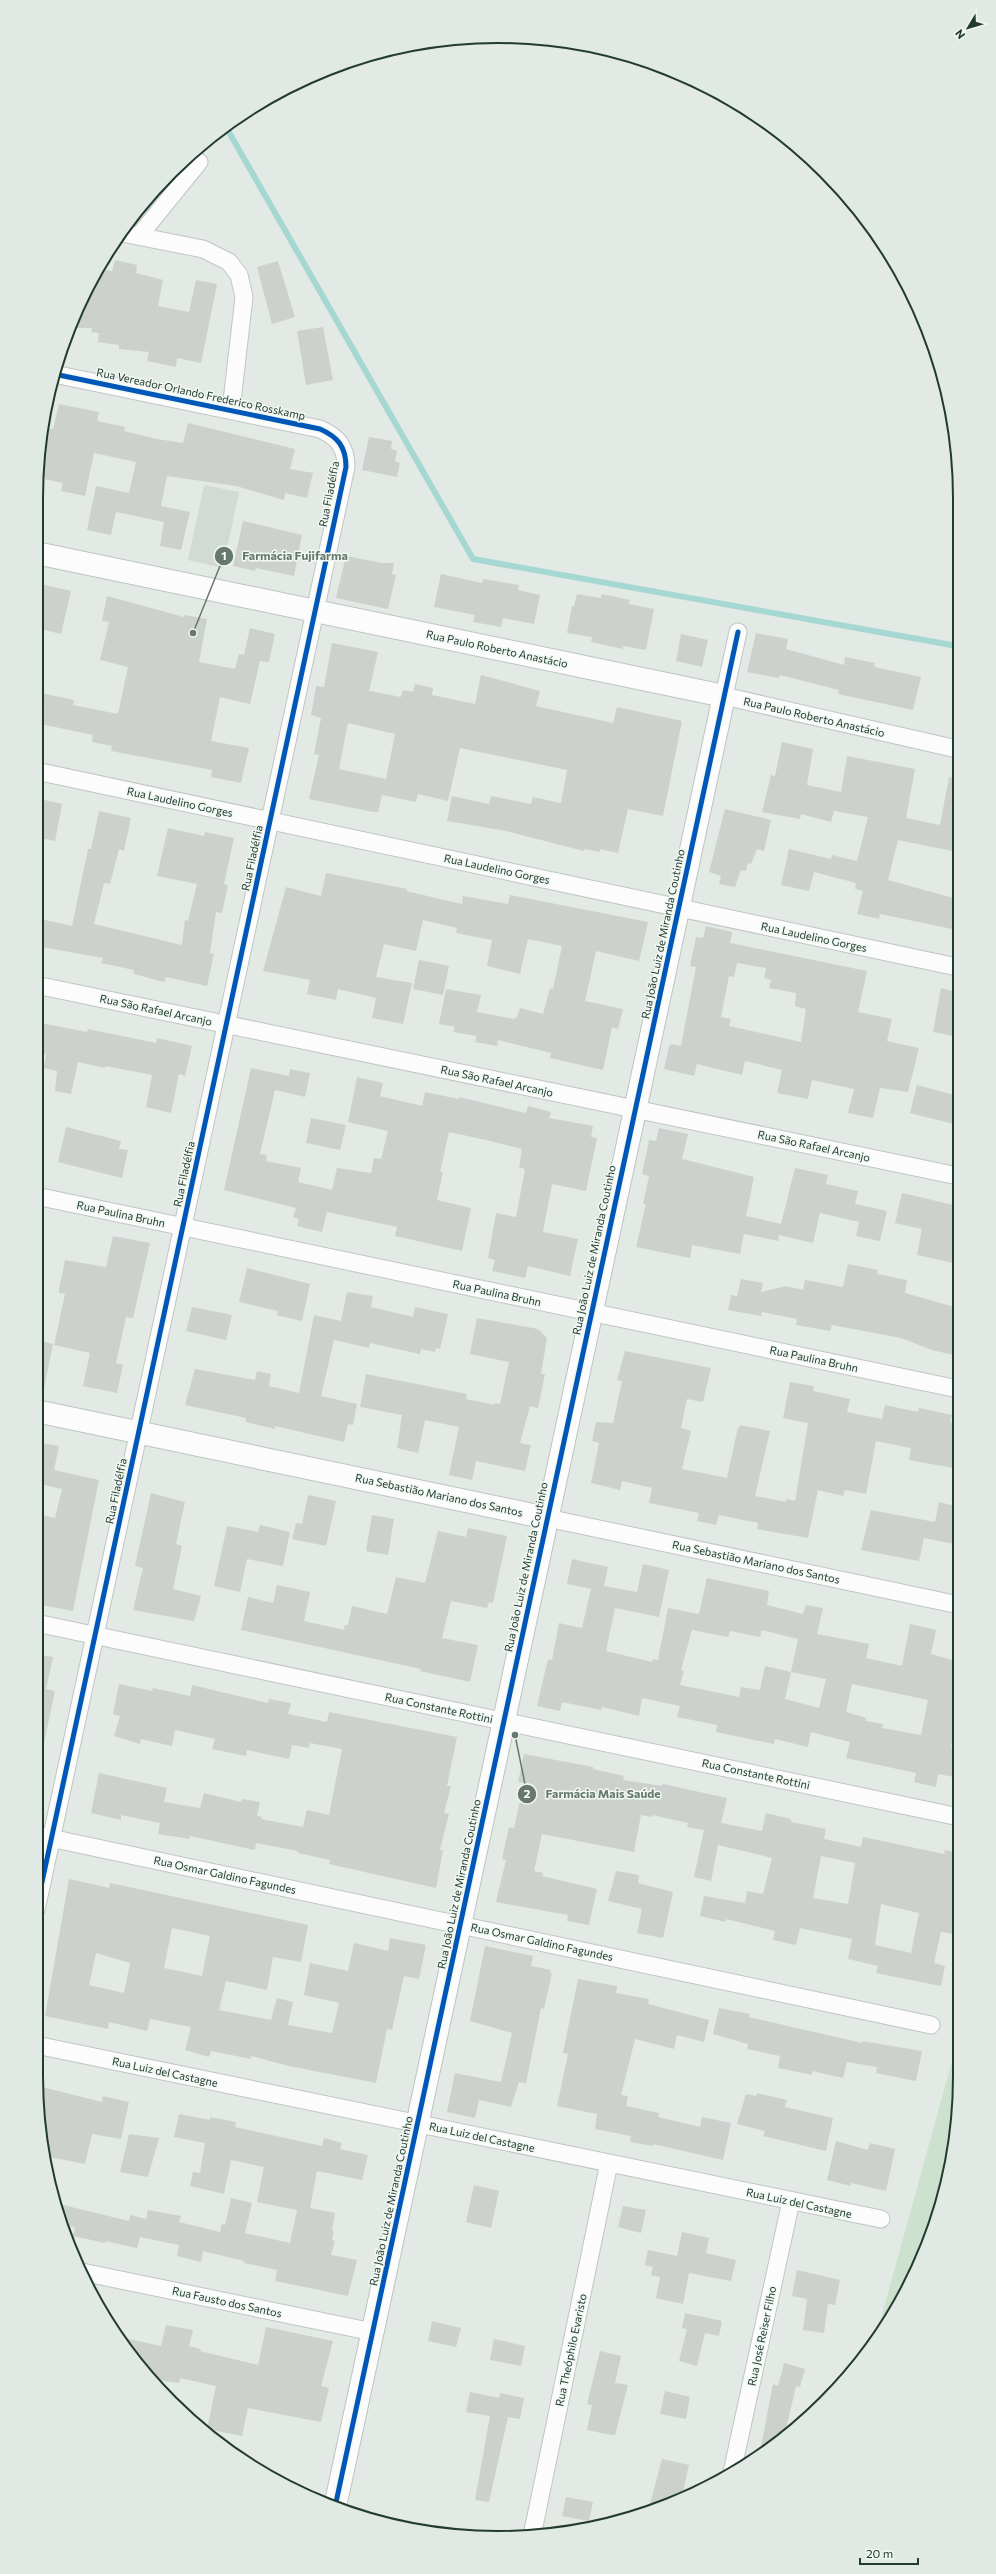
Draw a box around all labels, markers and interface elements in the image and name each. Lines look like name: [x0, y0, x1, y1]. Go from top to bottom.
north arrow: [948, 8, 988, 48]
text: N: [952, 27, 967, 42]
street label: Rua Vereador Orlando Frederico Rosskamp: [95, 365, 307, 422]
street label: Rua Filadélfia: [316, 460, 341, 528]
callout: Farmácia Fujifarma: [214, 544, 356, 568]
text: 1: [221, 548, 227, 562]
text: Farmácia Fujifarma: [242, 548, 348, 562]
street label: Rua Paulo Roberto Anastácio: [425, 627, 570, 670]
street label: Rua Paulo Roberto Anastácio: [742, 694, 886, 739]
street label: Rua Laudelino Gorges: [126, 784, 234, 819]
street label: Rua Filadélfia: [238, 824, 265, 892]
street label: Rua João Luiz de Miranda Coutinho: [638, 847, 688, 1020]
street label: Rua Laudelino Gorges: [443, 851, 551, 886]
street label: Rua Laudelino Gorges: [760, 919, 868, 954]
street label: Rua São Rafael Arcanjo: [99, 991, 214, 1028]
street label: Rua São Rafael Arcanjo: [440, 1062, 555, 1099]
street label: Rua São Rafael Arcanjo: [757, 1127, 872, 1164]
street label: Rua Filadélfia: [170, 1140, 197, 1208]
street label: Rua João Luiz de Miranda Coutinho: [569, 1163, 619, 1336]
street label: Rua Paulina Bruhn: [76, 1198, 167, 1229]
street label: Rua Paulina Bruhn: [452, 1277, 543, 1308]
street label: Rua Paulina Bruhn: [769, 1343, 860, 1374]
street label: Rua Filadélfia: [102, 1457, 129, 1525]
street label: Rua Sebastião Mariano dos Santos: [354, 1470, 524, 1519]
street label: Rua João Luiz de Miranda Coutinho: [501, 1480, 551, 1653]
street label: Rua Sebastião Mariano dos Santos: [671, 1537, 841, 1586]
street label: Rua Constante Rottini: [384, 1690, 494, 1725]
street label: Rua Constante Rottini: [701, 1756, 811, 1791]
callout: Farmácia Mais Saúde: [517, 1782, 668, 1806]
text: 2: [524, 1786, 531, 1800]
text: Farmácia Mais Saúde: [545, 1786, 661, 1800]
street label: Rua João Luiz de Miranda Coutinho: [434, 1797, 484, 1970]
street label: Rua Osmar Galdino Fagundes: [153, 1853, 298, 1896]
street label: Rua Osmar Galdino Fagundes: [470, 1920, 615, 1963]
street label: Rua Luiz del Castagne: [111, 2054, 219, 2089]
street label: Rua João Luiz de Miranda Coutinho: [366, 2114, 416, 2287]
street label: Rua Luiz del Castagne: [428, 2119, 536, 2154]
street label: Rua Luiz del Castagne: [745, 2185, 853, 2220]
street label: Rua Fausto dos Santos: [171, 2284, 283, 2319]
street label: Rua José Reiser Filho: [745, 2284, 780, 2387]
street label: Rua Theóphilo Evaristo: [552, 2292, 589, 2407]
scale bar: [860, 2540, 918, 2566]
text: 20 m: [866, 2546, 893, 2560]

